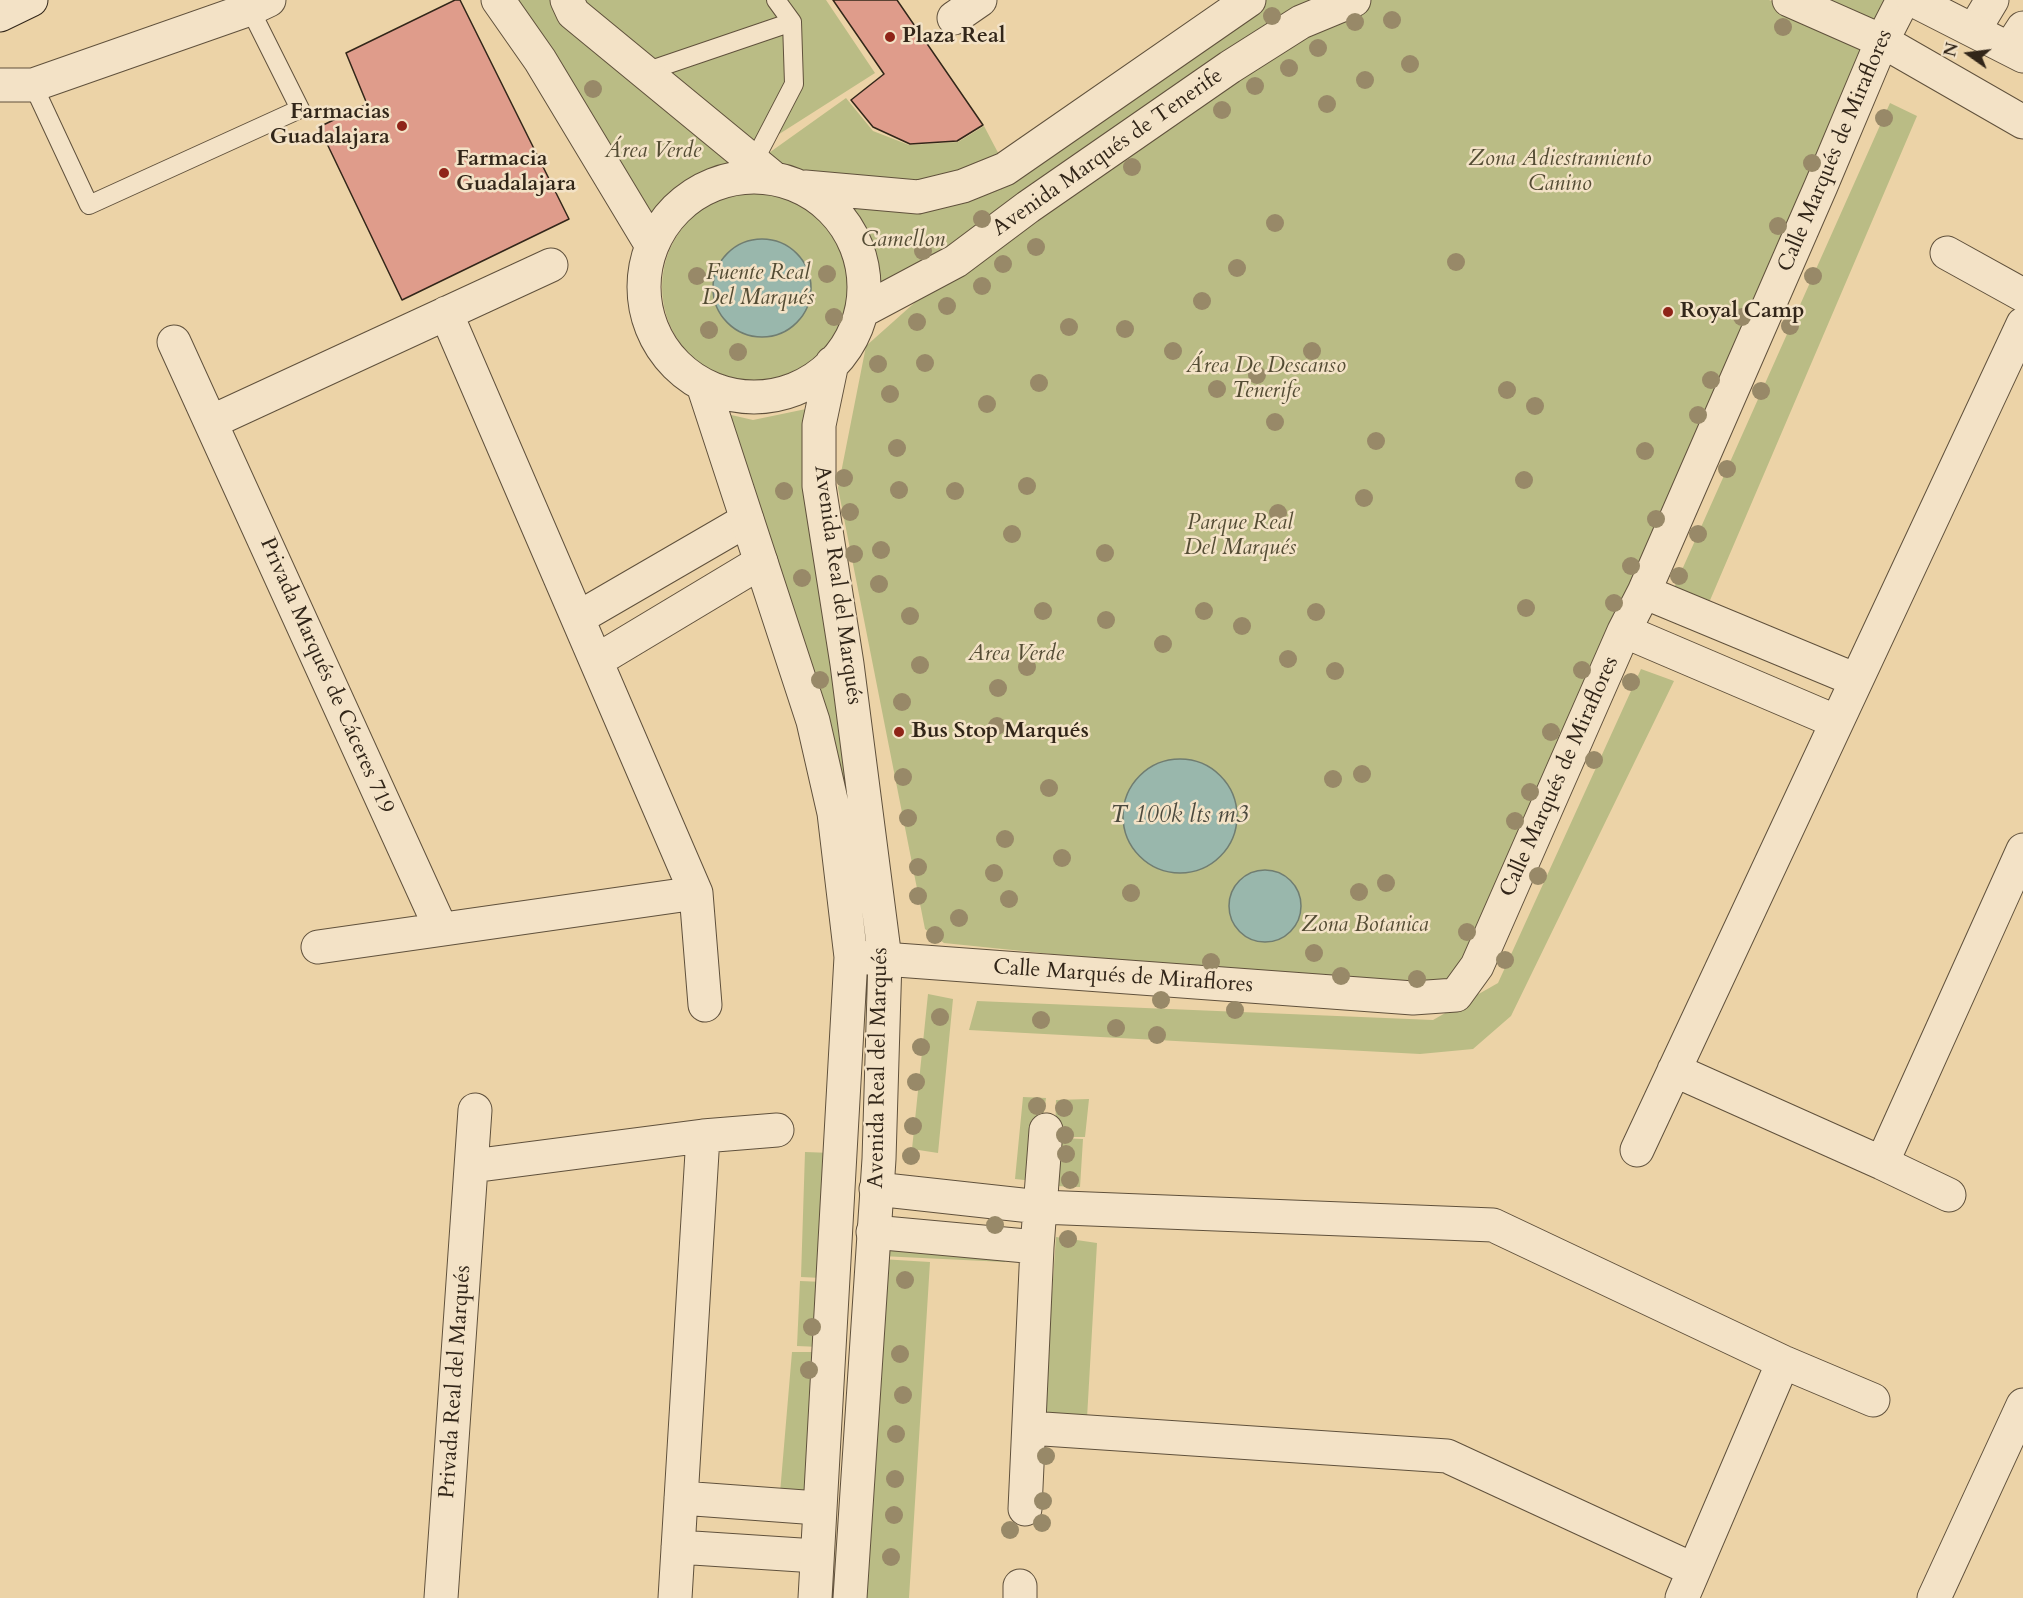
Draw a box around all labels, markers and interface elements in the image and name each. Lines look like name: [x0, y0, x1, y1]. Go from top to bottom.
place label: Plaza Real: [902, 24, 1005, 50]
north arrow: [1939, 24, 1999, 84]
street label: Calle Marqués de Miraflores: [1773, 26, 1899, 276]
marker: Plaza Real: [883, 30, 897, 44]
text: N: [1939, 40, 1964, 59]
street label: Avenida Marqués de Tenerife: [988, 63, 1228, 243]
place label: Farmacias Guadalajara: [270, 100, 390, 152]
marker: Farmacias Guadalajara: [395, 119, 409, 133]
park label: Área Verde: [605, 139, 701, 165]
place label: Farmacia Guadalajara: [456, 147, 576, 198]
park label: Zona Adiestramiento Canino: [1469, 147, 1651, 198]
marker: Farmacia Guadalajara: [437, 166, 451, 180]
park label: Camellon: [861, 228, 945, 254]
park label: Fuente Real Del Marqués: [702, 261, 814, 312]
place label: Royal Camp: [1680, 299, 1805, 325]
marker: Royal Camp: [1661, 305, 1675, 319]
park label: Área De Descanso Tenerife: [1186, 354, 1346, 406]
street label: Avenida Real del Marqués: [807, 464, 867, 706]
park label: Parque Real Del Marqués: [1184, 511, 1296, 562]
street label: Privada Marqués de Cáceres 719: [253, 534, 399, 818]
park label: Area Verde: [968, 642, 1064, 668]
street label: Calle Marqués de Miraflores: [1495, 653, 1625, 901]
place label: Bus Stop Marqués: [911, 719, 1089, 745]
marker: Bus Stop Marqués: [892, 725, 906, 739]
water label: T 100k lts m3: [1110, 802, 1248, 830]
park label: Zona Botanica: [1301, 913, 1429, 939]
street label: Avenida Real del Marqués: [864, 947, 894, 1189]
street label: Calle Marqués de Miraflores: [992, 955, 1254, 999]
street label: Privada Real del Marqués: [435, 1264, 477, 1500]

